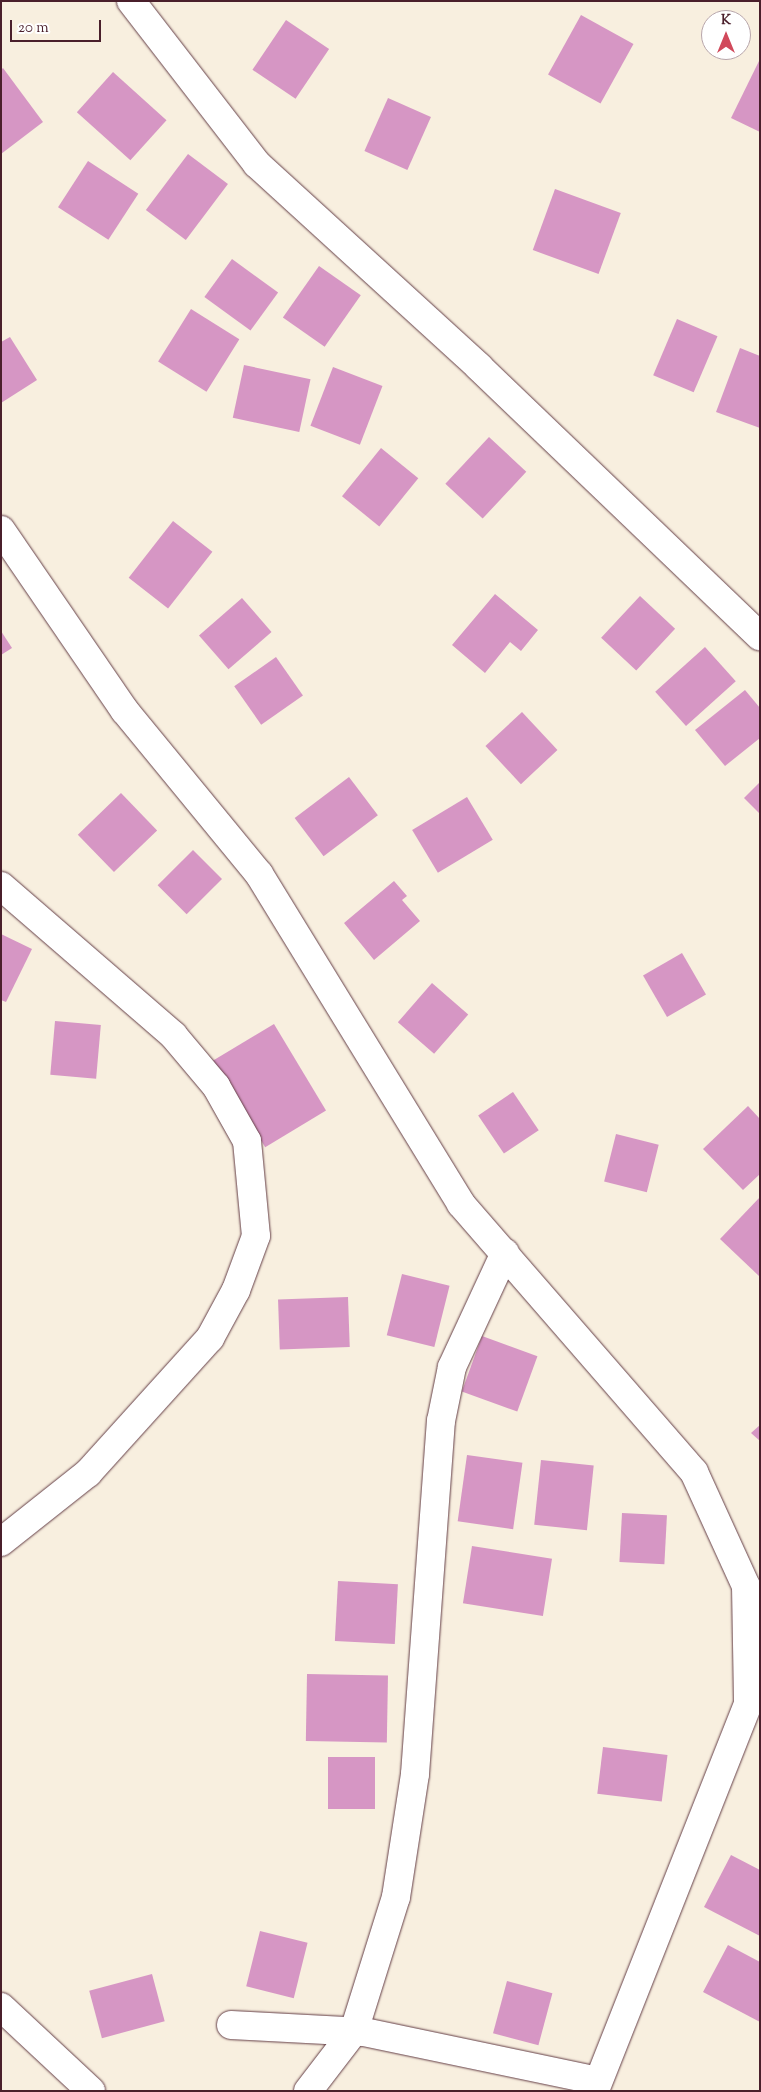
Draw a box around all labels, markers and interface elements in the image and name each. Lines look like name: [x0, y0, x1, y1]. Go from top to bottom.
scale bar: [12, 10, 104, 42]
north arrow: [701, 10, 751, 60]
text: K: [721, 11, 731, 31]
text: 20 m: [18, 18, 49, 39]

